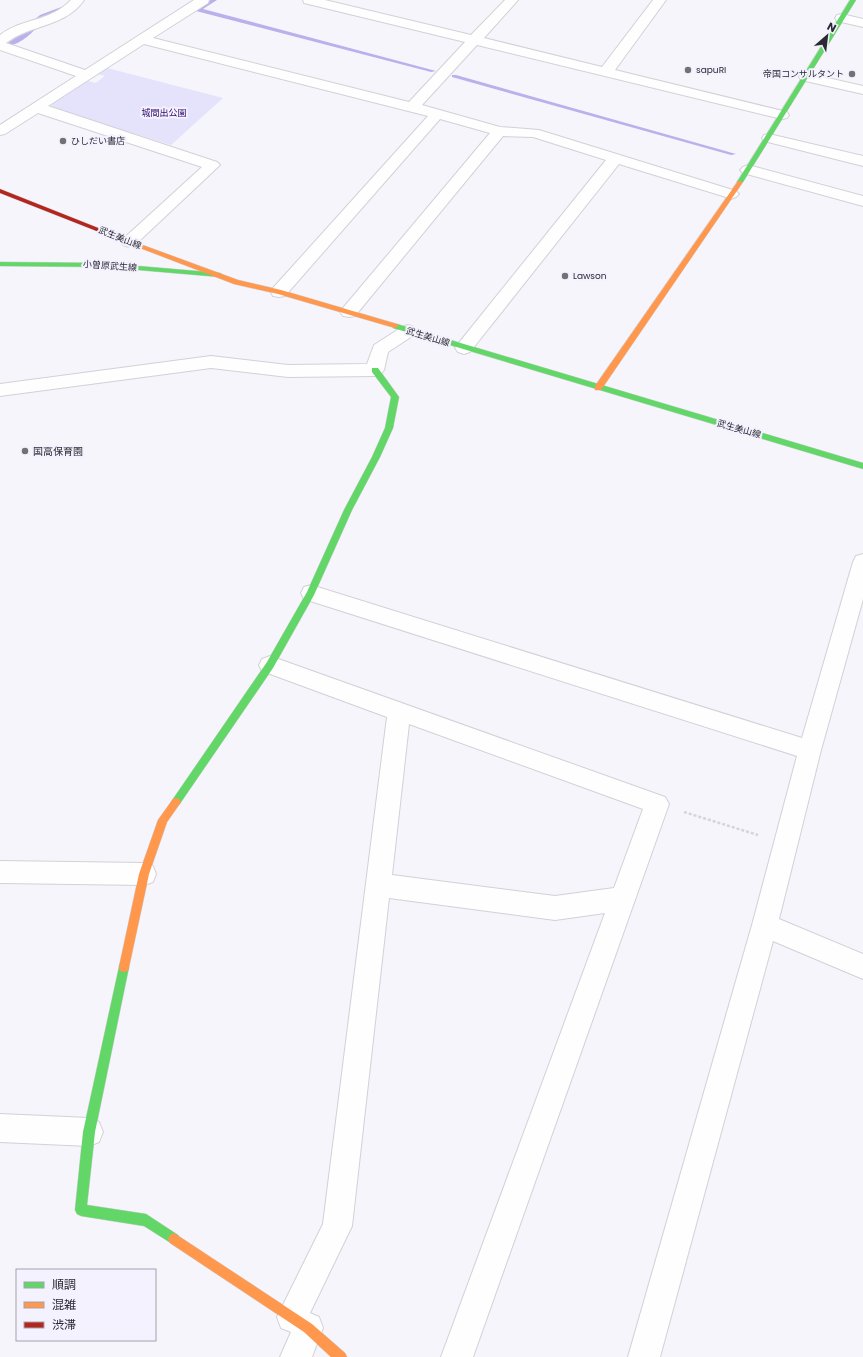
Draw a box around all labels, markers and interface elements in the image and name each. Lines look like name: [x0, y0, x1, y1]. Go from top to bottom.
north arrow: [807, 16, 847, 56]
text: N: [824, 18, 839, 36]
place label: sapuRI: [696, 64, 726, 76]
marker: sapuRI: [683, 65, 693, 75]
place label: 帝国コンサルタント: [763, 68, 844, 80]
marker: 帝国コンサルタント: [847, 69, 857, 79]
park label: 城間出公園: [141, 107, 187, 119]
place label: ひしだい書店: [71, 135, 125, 147]
marker: ひしだい書店: [58, 136, 68, 146]
street label: 武生美山線: [97, 224, 144, 252]
street label: 小曽原武生線: [83, 258, 138, 274]
place label: Lawson: [573, 270, 607, 282]
marker: Lawson: [560, 271, 570, 281]
street label: 武生美山線: [405, 325, 452, 350]
street label: 武生美山線: [716, 417, 763, 441]
place label: 国高保育園: [33, 444, 83, 459]
marker: 国高保育園: [20, 446, 30, 456]
legend: [16, 1269, 156, 1341]
text: 順調: [52, 1276, 76, 1293]
text: 混雑: [52, 1296, 76, 1313]
text: 渋滞: [52, 1316, 76, 1333]

